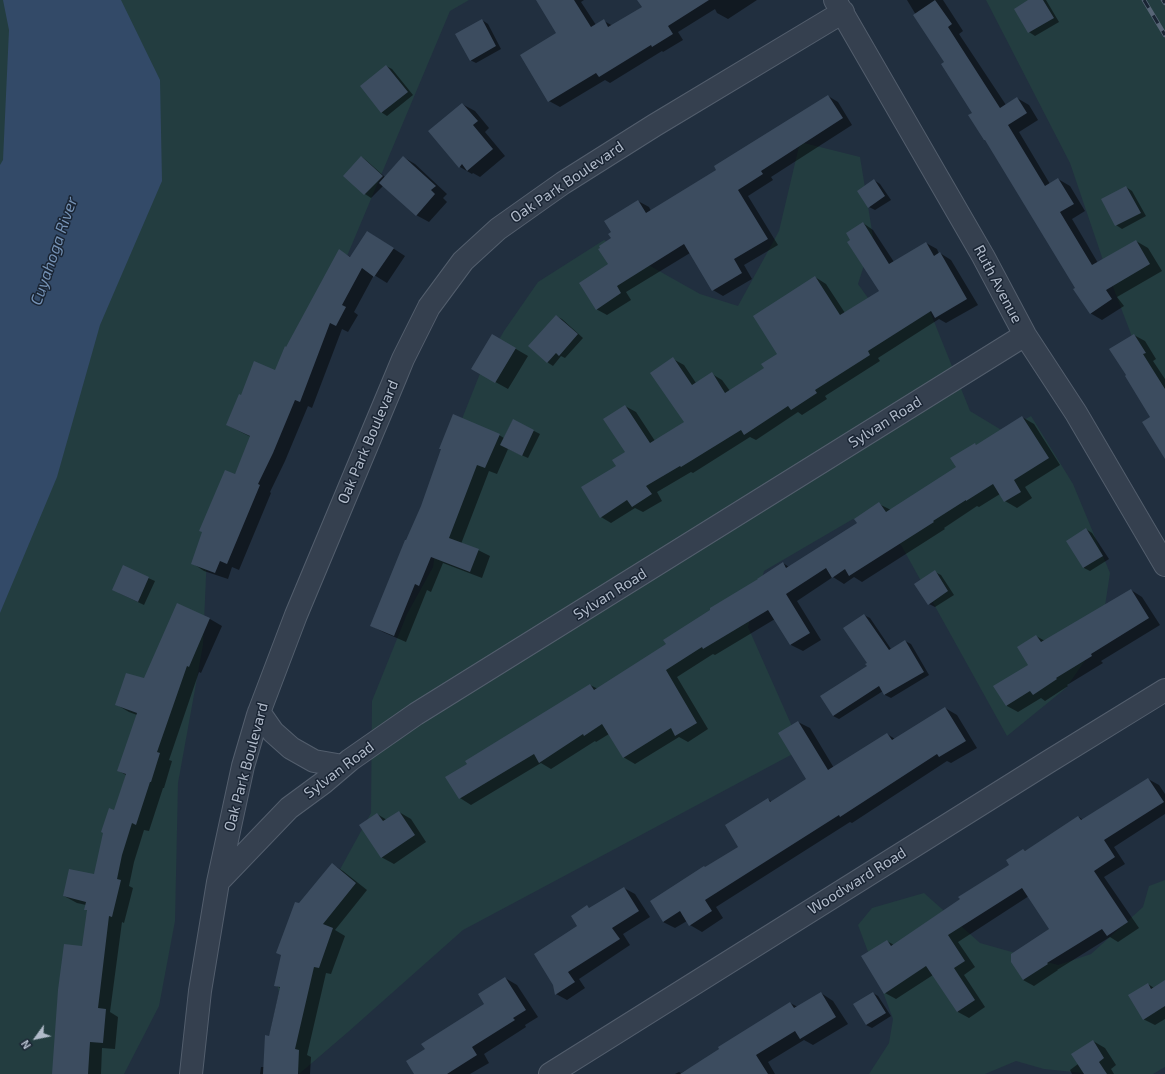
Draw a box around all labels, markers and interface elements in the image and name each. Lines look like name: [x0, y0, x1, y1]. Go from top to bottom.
street label: Oak Park Boulevard: [507, 137, 627, 227]
water label: Cuyahoga River: [26, 194, 82, 308]
street label: Ruth Avenue: [970, 242, 1026, 326]
street label: Oak Park Boulevard: [334, 377, 402, 507]
street label: Sylvan Road: [845, 392, 925, 452]
street label: Sylvan Road: [570, 564, 650, 624]
street label: Oak Park Boulevard: [220, 701, 272, 833]
street label: Sylvan Road: [300, 738, 378, 802]
street label: Woodward Road: [805, 844, 909, 918]
north arrow: [16, 1018, 56, 1058]
text: N: [18, 1038, 33, 1052]

